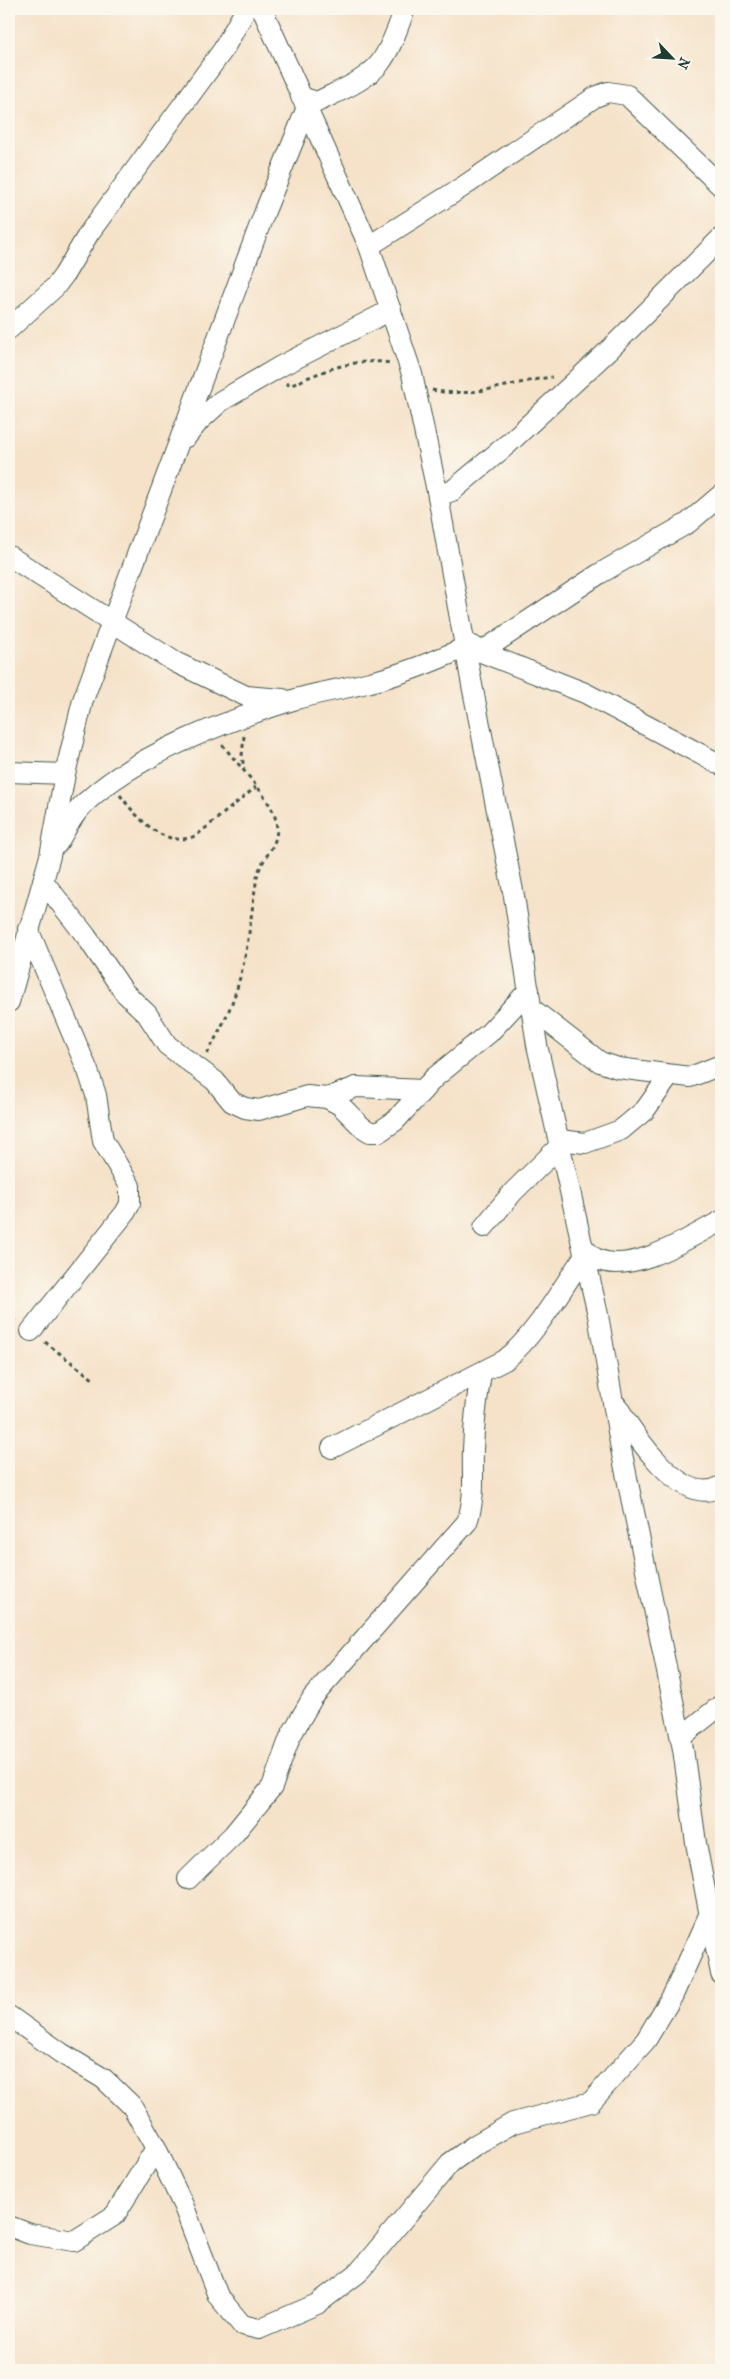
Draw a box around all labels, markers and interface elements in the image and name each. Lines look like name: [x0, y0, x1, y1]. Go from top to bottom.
north arrow: [648, 32, 698, 82]
text: N: [673, 55, 693, 72]

